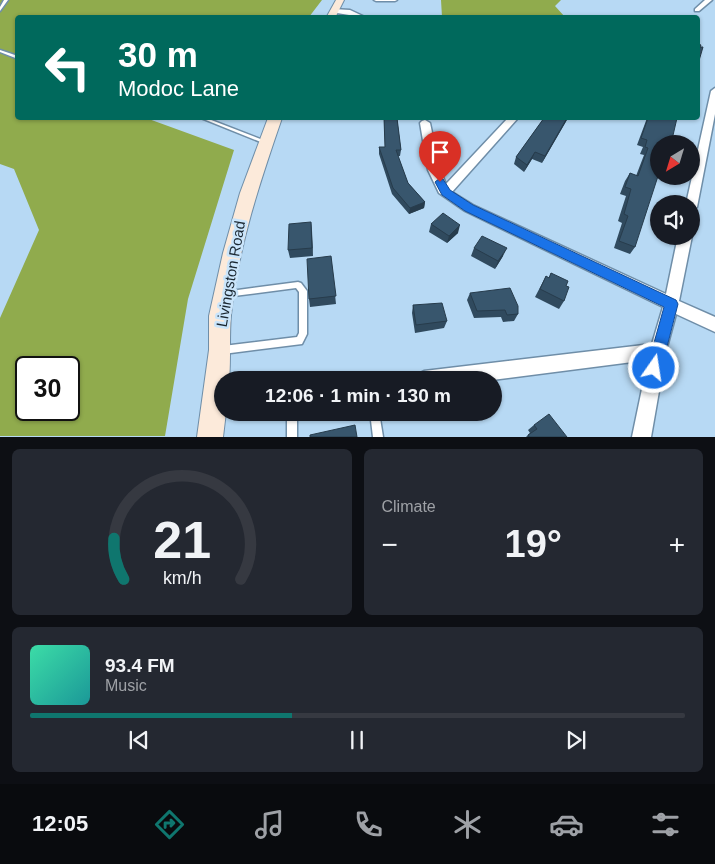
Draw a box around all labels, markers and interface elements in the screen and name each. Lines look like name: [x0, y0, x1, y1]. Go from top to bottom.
icon: left: [35, 35, 100, 100]
text: 30 m: [118, 35, 198, 74]
text: Modoc Lane: [118, 76, 239, 101]
pin: [419, 131, 461, 182]
north arrow: [650, 135, 700, 185]
map controls: [650, 135, 700, 245]
icon: arrive: [426, 138, 454, 166]
button: sound: [650, 195, 700, 245]
street label: Livingston Road: [213, 219, 248, 328]
position arrow: [627, 341, 679, 393]
speed limit sign: 30: [15, 356, 80, 421]
text: 12:06 · 1 min · 130 m: [265, 385, 451, 406]
text: Climate: [382, 498, 436, 515]
text: 21: [153, 511, 211, 569]
text: 19°: [505, 523, 562, 565]
text: −: [382, 529, 398, 560]
text: +: [669, 529, 685, 560]
text: km/h: [162, 568, 201, 588]
text: 93.4 FM: [105, 655, 175, 676]
text: Music: [105, 677, 147, 694]
icon: previous: [125, 726, 153, 754]
icon: pause: [343, 726, 371, 754]
icon: next: [562, 726, 590, 754]
icon: directions: [152, 807, 187, 842]
icon: music: [252, 807, 287, 842]
icon: phone: [351, 807, 386, 842]
icon: climate: [450, 807, 485, 842]
icon: car: [549, 807, 584, 842]
icon: filters: [648, 807, 683, 842]
text: 12:05: [32, 811, 88, 836]

